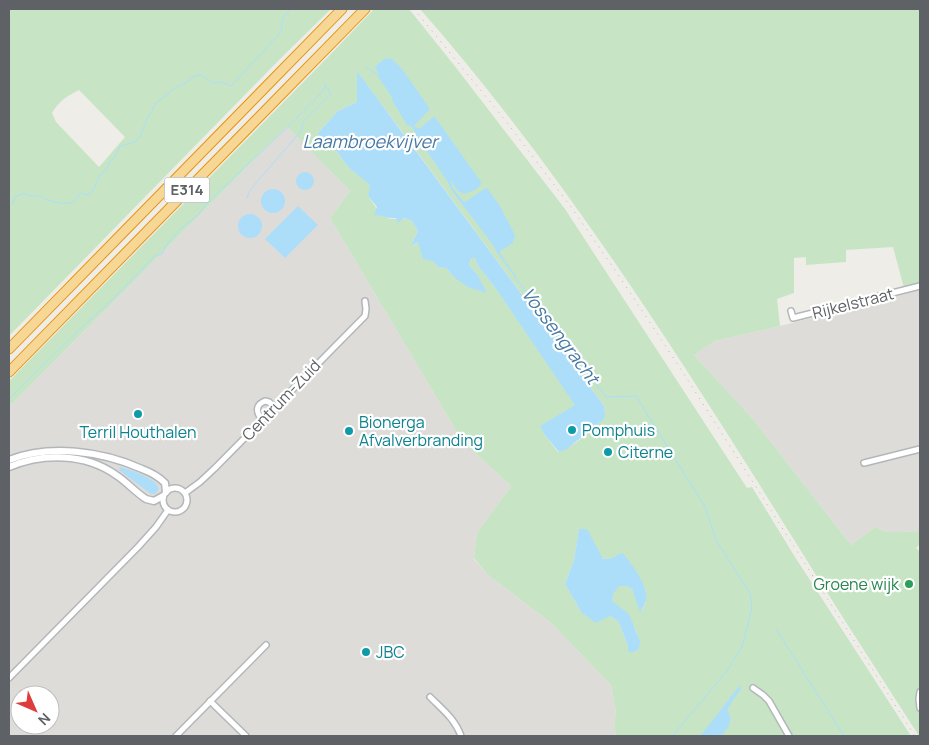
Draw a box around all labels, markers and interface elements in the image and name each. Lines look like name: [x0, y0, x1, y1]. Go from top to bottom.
water label: Laambroekvijver: [302, 129, 440, 153]
road number: E314: [164, 178, 210, 202]
water label: Vossengracht: [517, 282, 606, 390]
street label: Rijkelstraat: [810, 282, 896, 324]
street label: Centrum-Zuid: [237, 355, 325, 445]
marker: Terril Houthalen: [132, 408, 144, 420]
place label: Bionerga Afvalverbranding: [359, 411, 483, 451]
place label: Pomphuis: [582, 419, 655, 441]
place label: Terril Houthalen: [80, 421, 196, 443]
marker: Pomphuis: [566, 424, 578, 436]
marker: Bionerga Afvalverbranding: [343, 425, 355, 437]
place label: Citerne: [618, 441, 673, 463]
marker: Citerne: [602, 446, 614, 458]
place label: Groene wijk: [814, 573, 900, 595]
marker: Groene wijk: [903, 578, 915, 590]
place label: JBC: [376, 641, 405, 663]
marker: JBC: [360, 646, 372, 658]
north arrow: [10, 685, 60, 735]
text: N: [34, 709, 55, 730]

